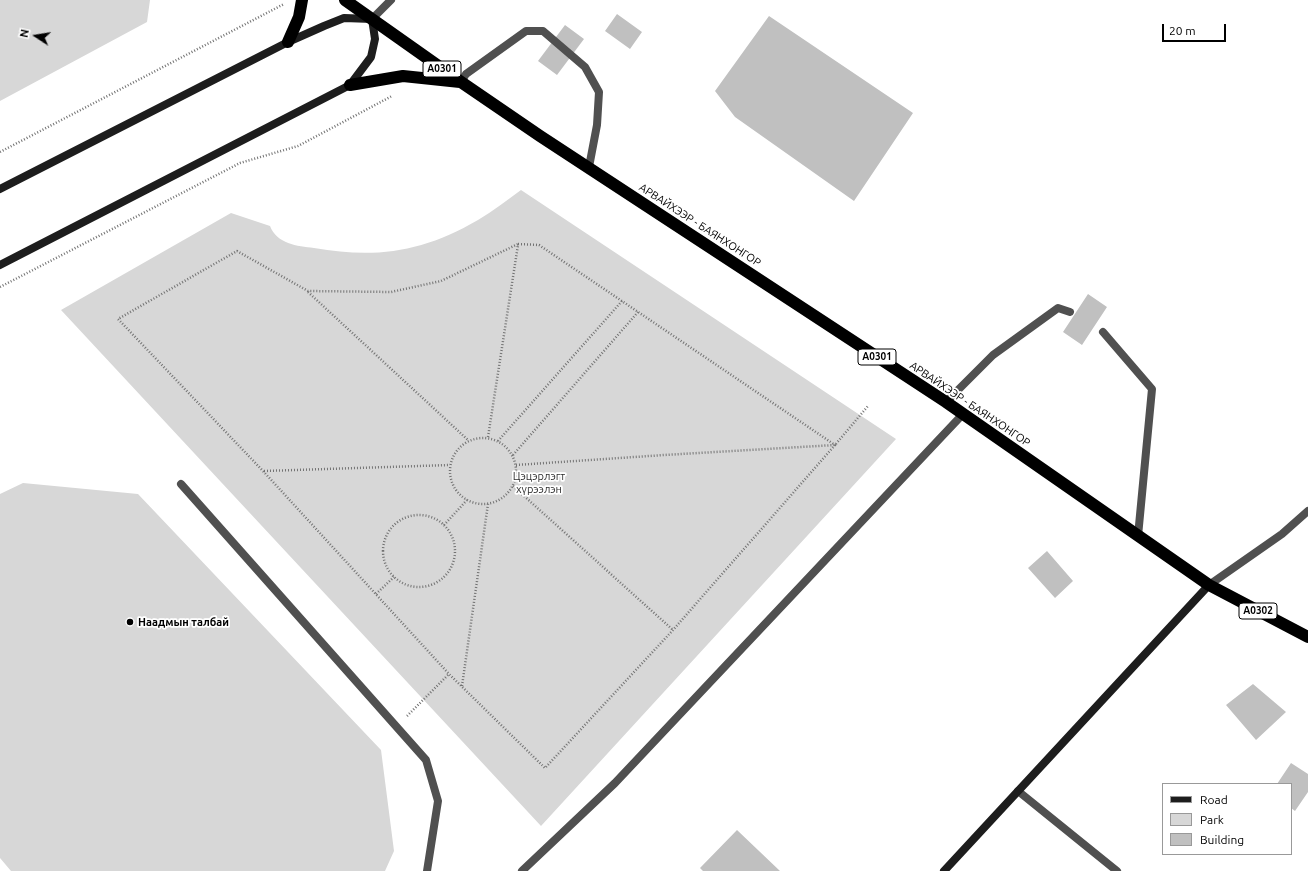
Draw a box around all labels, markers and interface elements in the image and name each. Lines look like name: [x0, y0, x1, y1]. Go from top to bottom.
north arrow: [16, 16, 56, 56]
scale bar: [1164, 16, 1228, 42]
text: 20 m: [1169, 24, 1196, 37]
text: N: [18, 28, 31, 39]
road number: A0301: [423, 61, 461, 77]
street label: АРВАЙХЭЭР - БАЯНХОНГОР: [637, 181, 763, 269]
road number: A0301: [858, 349, 896, 365]
street label: АРВАЙХЭЭР - БАЯНХОНГОР: [907, 359, 1033, 449]
park label: Цэцэрлэгт хүрээлэн: [513, 469, 565, 495]
road number: A0302: [1239, 603, 1277, 619]
place label: Наадмын талбай: [138, 615, 229, 629]
marker: Наадмын талбай: [125, 617, 135, 627]
legend: [1162, 783, 1292, 855]
text: Road: [1200, 793, 1228, 806]
text: Park: [1200, 813, 1224, 826]
text: Building: [1200, 833, 1244, 846]

